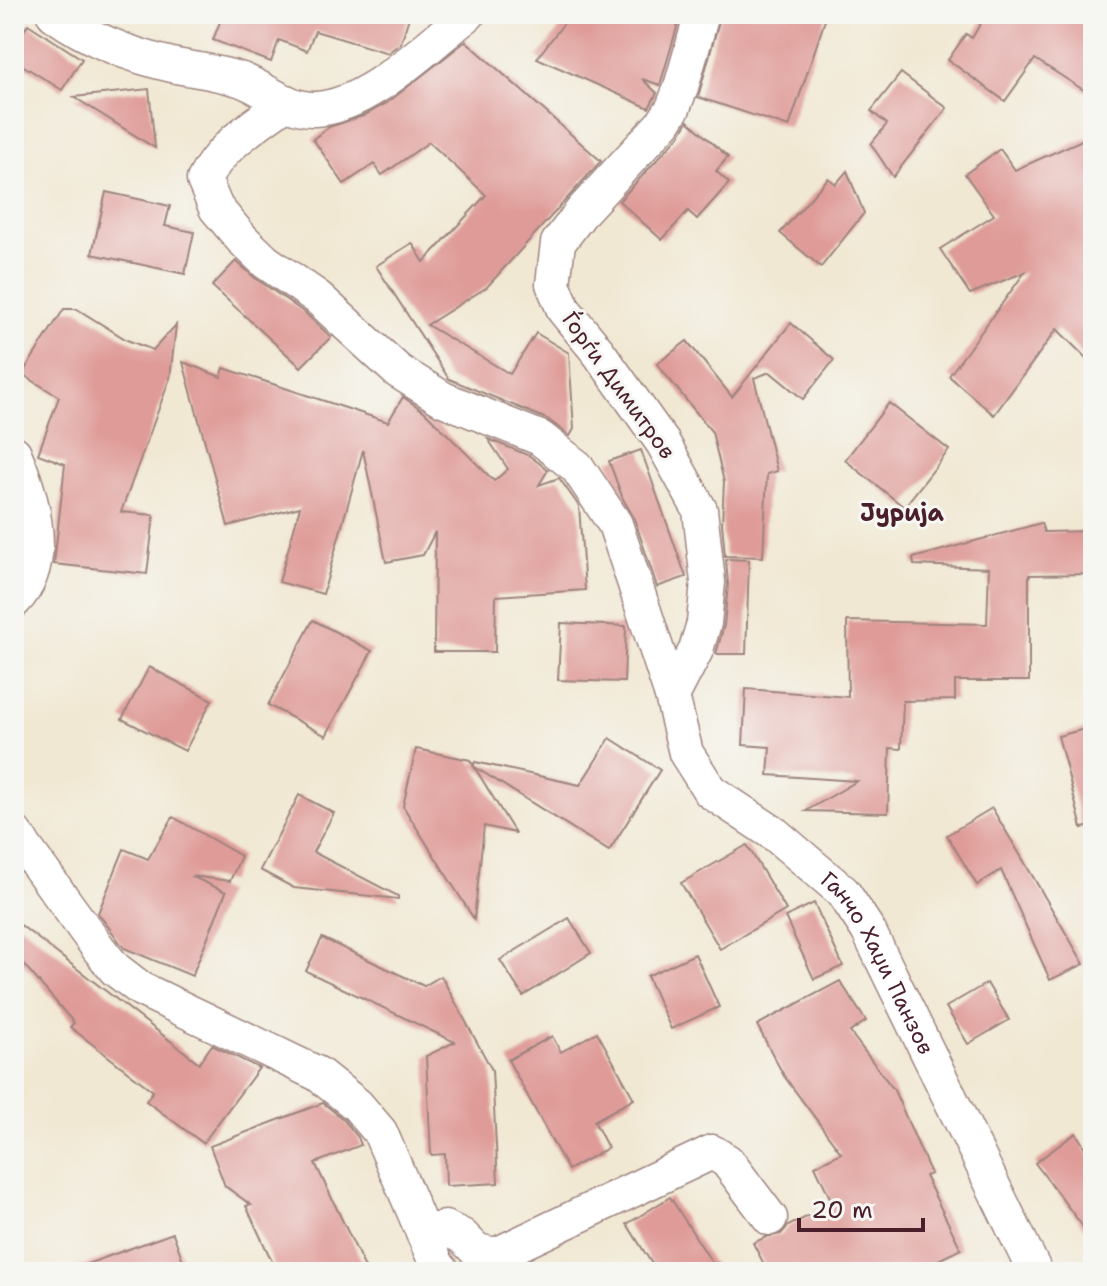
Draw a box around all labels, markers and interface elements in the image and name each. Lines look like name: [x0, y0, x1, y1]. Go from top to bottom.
street label: Ѓорѓи Димитров: [555, 306, 682, 465]
district label: Јурија: [860, 497, 945, 529]
street label: Ганчо Хаџи Панзов: [815, 865, 941, 1059]
scale bar: [799, 1182, 923, 1232]
text: 20 m: [811, 1194, 873, 1226]

